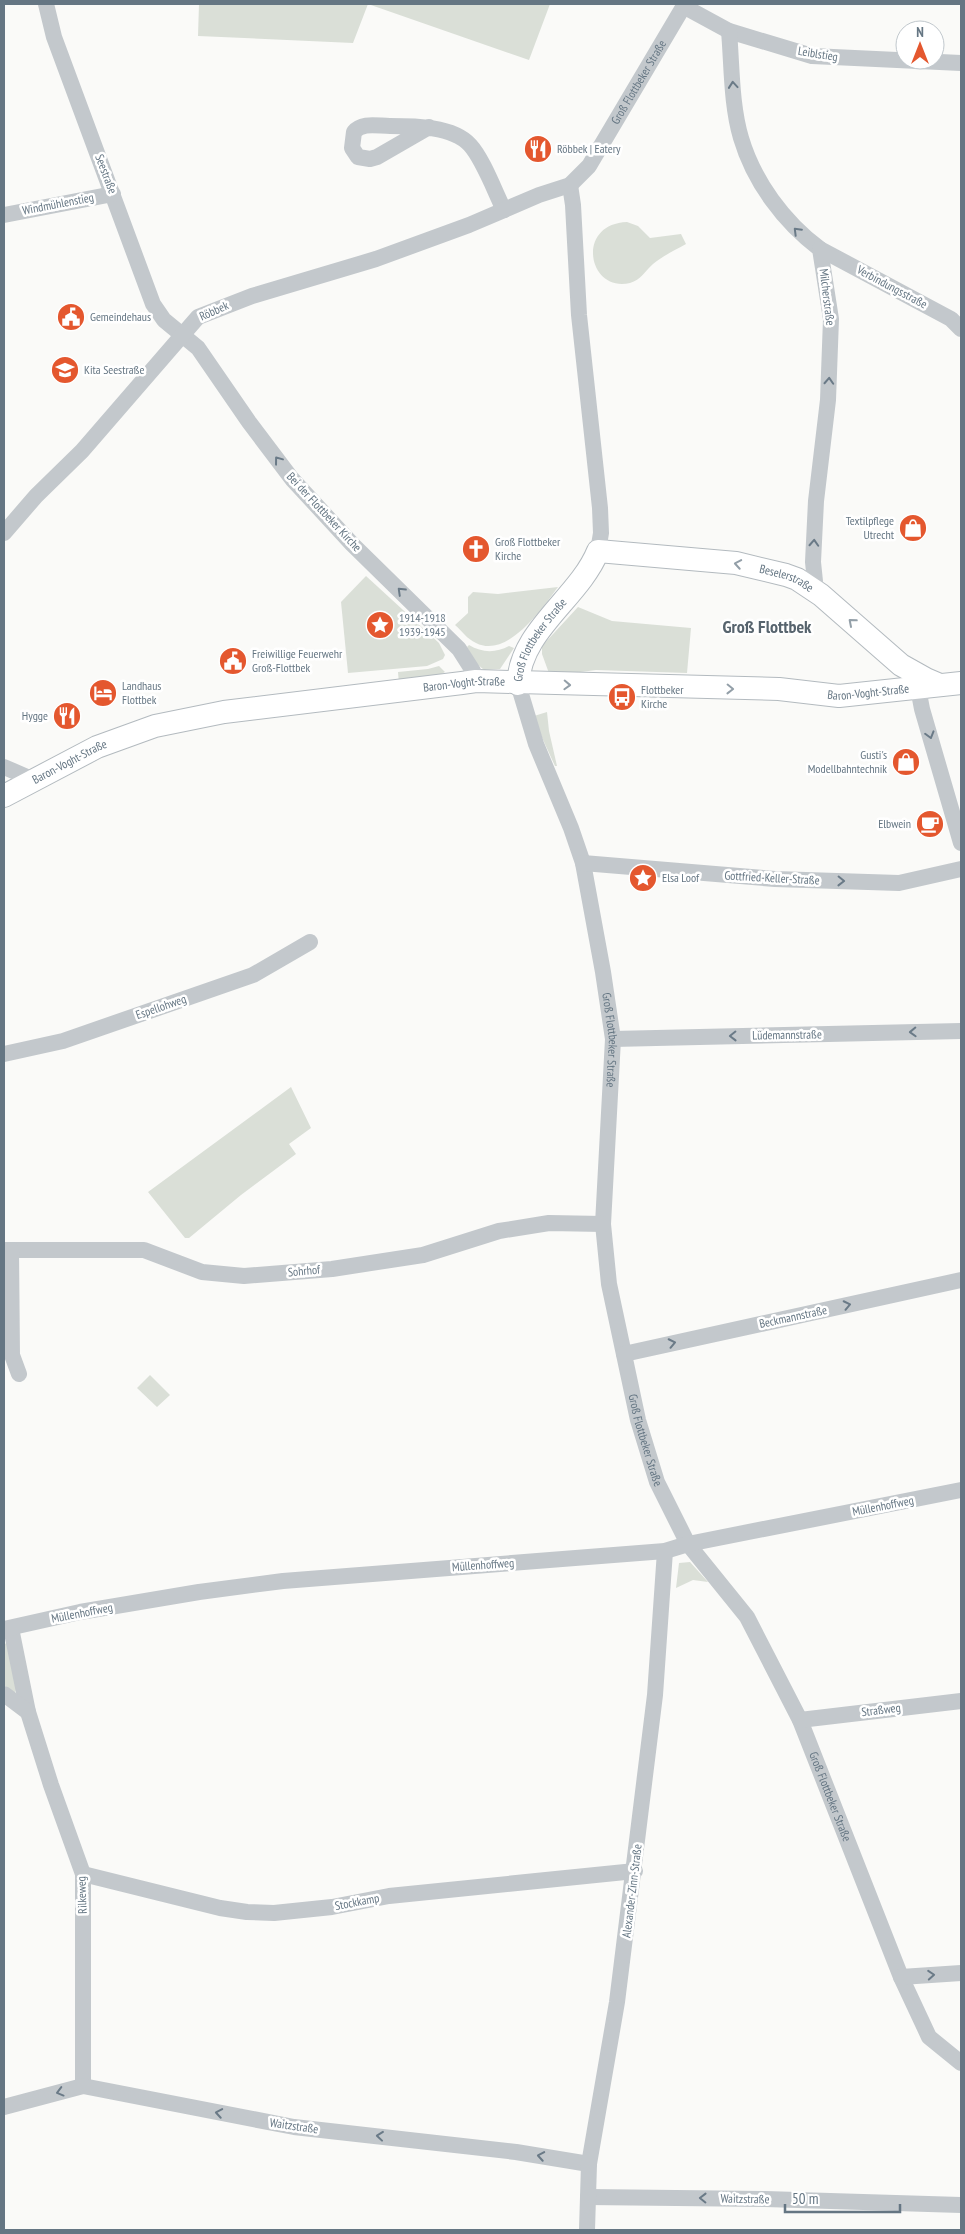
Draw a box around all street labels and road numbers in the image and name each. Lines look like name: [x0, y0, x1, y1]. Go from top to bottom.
street label: Groß Flottbeker Straße: [608, 37, 669, 127]
street label: Leiblstieg: [797, 43, 839, 64]
street label: Seestraße: [92, 152, 121, 196]
street label: Windmühlenstieg: [21, 189, 95, 218]
street label: Verbindungsstraße: [854, 261, 930, 311]
street label: Milcherstraße: [817, 268, 838, 326]
street label: Röbbek: [197, 297, 231, 324]
street label: Bei der Flottbeker Kirche: [284, 469, 365, 554]
street label: Beselerstraße: [758, 561, 817, 595]
street label: Groß Flottbeker Straße: [510, 595, 570, 682]
street label: Baron-Voght-Straße: [422, 673, 505, 695]
street label: Baron-Voght-Straße: [827, 681, 910, 703]
street label: Baron-Voght-Straße: [29, 736, 109, 787]
street label: Gottfried-Keller-Straße: [724, 868, 820, 887]
street label: Espellohweg: [134, 991, 188, 1022]
street label: Groß Flottbeker Straße: [599, 991, 621, 1088]
street label: Lüdemannstraße: [752, 1026, 822, 1043]
street label: Sohrhof: [287, 1262, 322, 1279]
street label: Beckmannstraße: [758, 1302, 828, 1331]
street label: Groß Flottbeker Straße: [626, 1392, 666, 1489]
street label: Müllenhoffweg: [851, 1492, 915, 1519]
street label: Müllenhoffweg: [451, 1555, 515, 1574]
street label: Müllenhoffweg: [50, 1599, 114, 1626]
street label: Straßweg: [860, 1700, 901, 1719]
street label: Groß Flottbeker Straße: [806, 1749, 855, 1844]
street label: Alexander-Zinn-Straße: [618, 1843, 645, 1939]
street label: Rilkeweg: [73, 1876, 90, 1914]
street label: Stockkamp: [333, 1890, 380, 1913]
street label: Waitzstraße: [269, 2115, 319, 2136]
street label: Waitzstraße: [720, 2191, 770, 2206]

